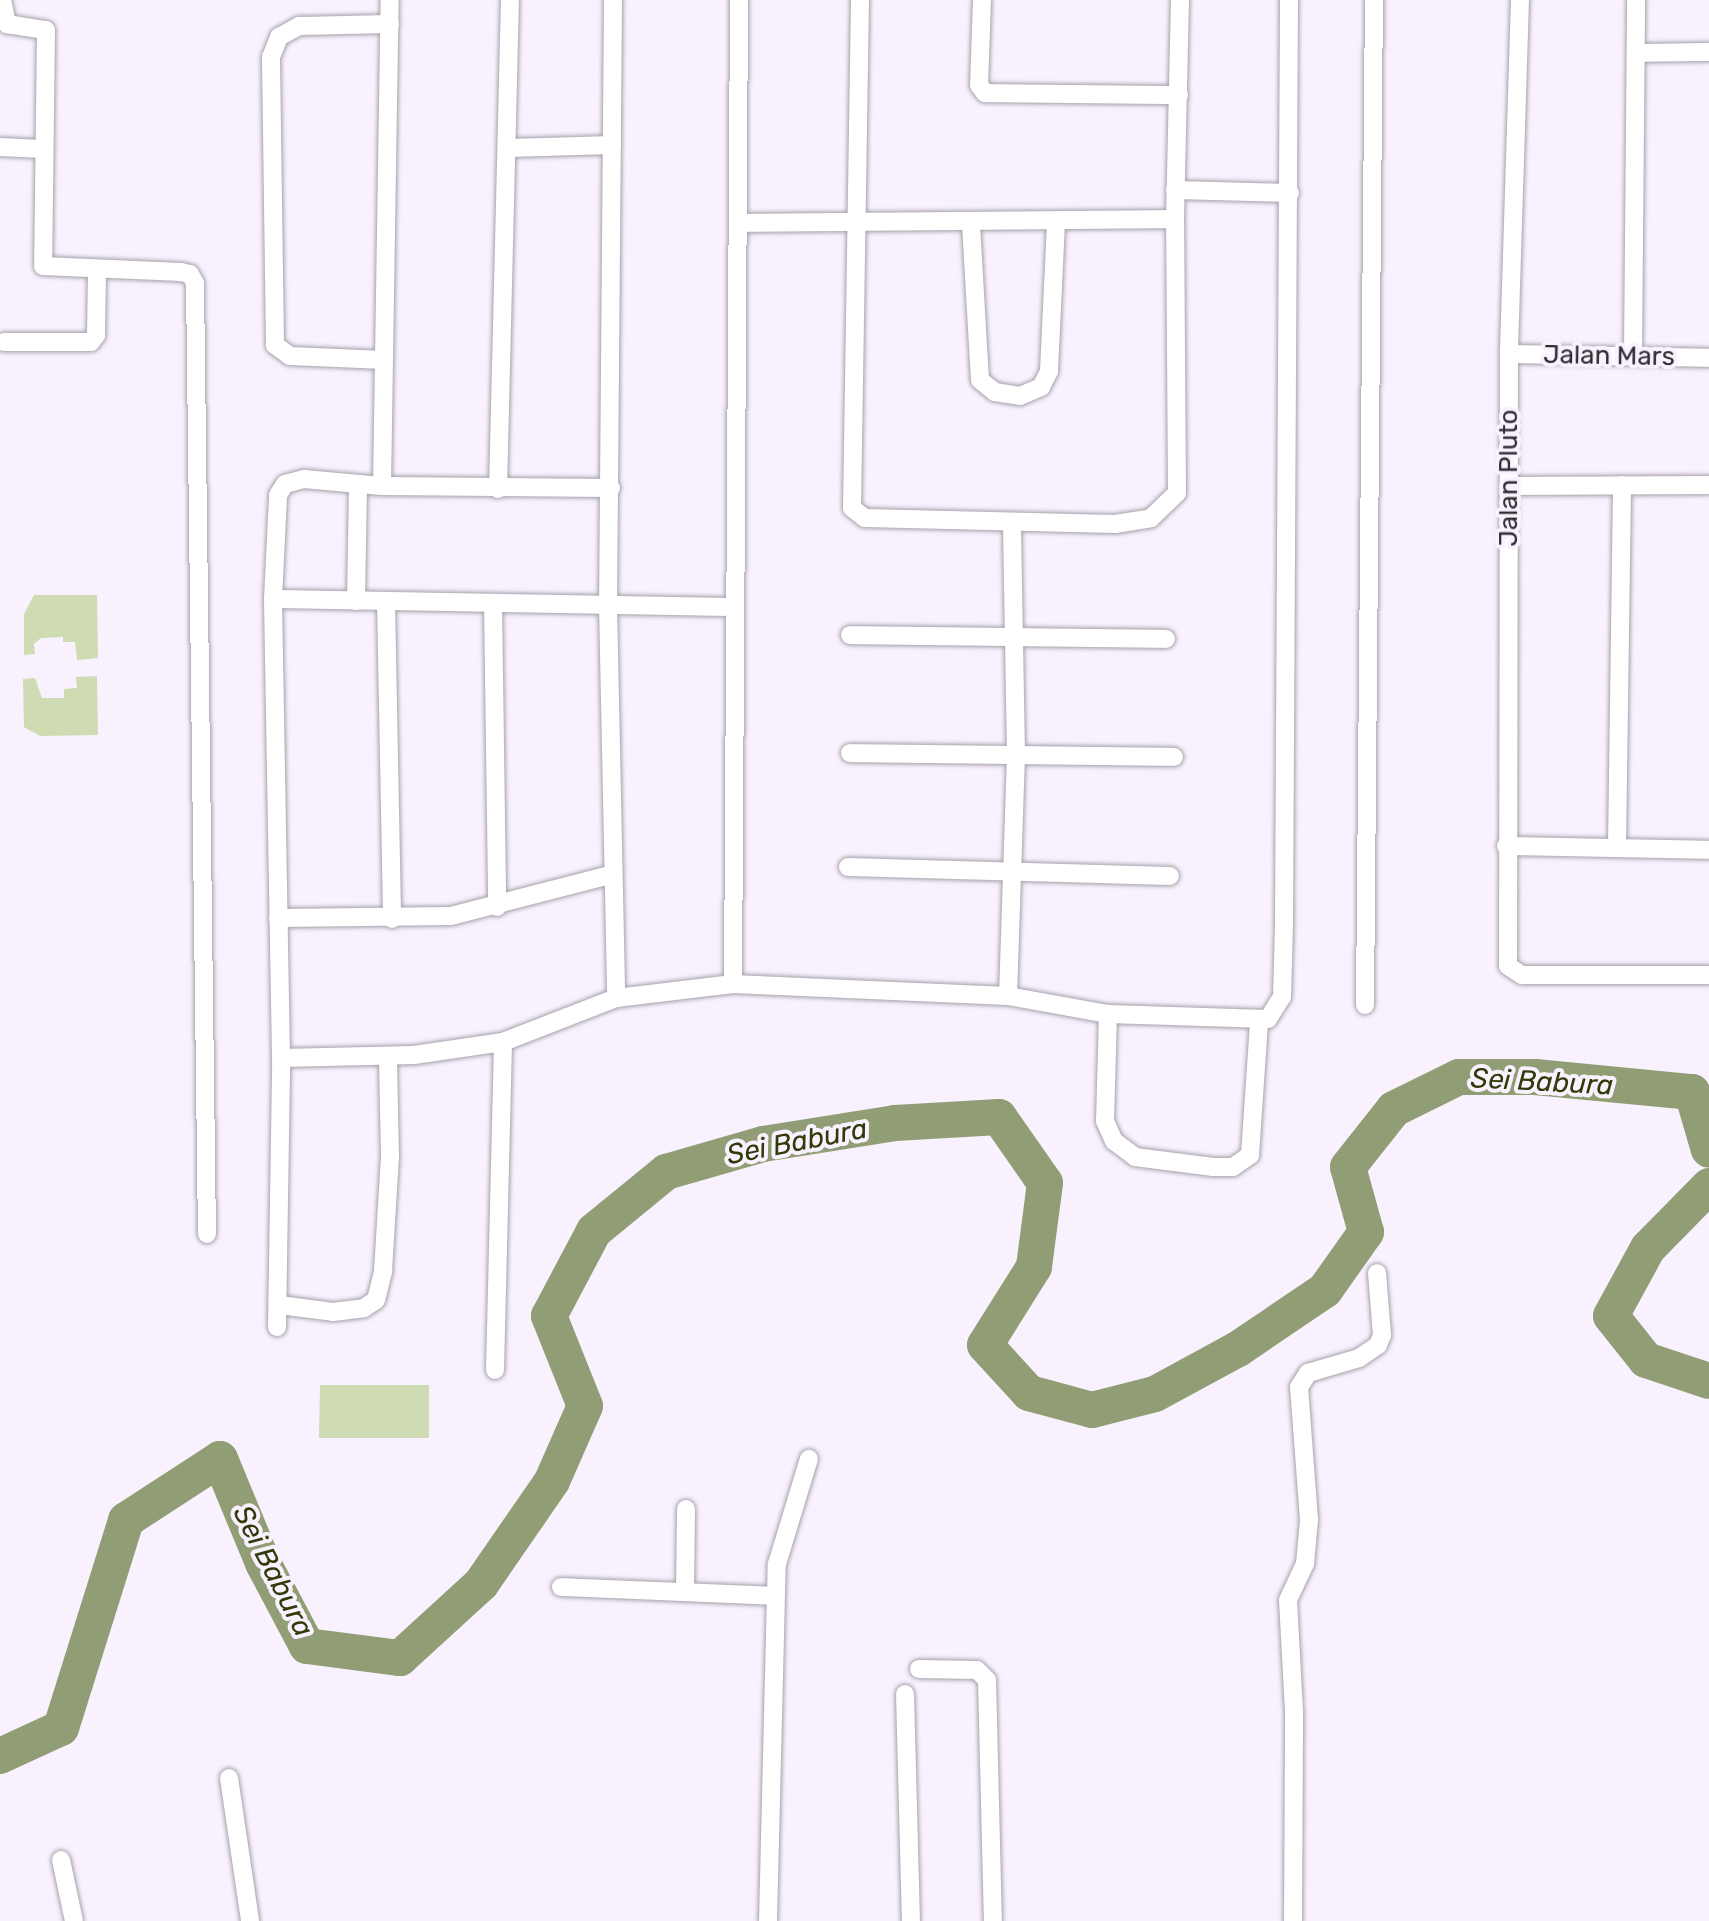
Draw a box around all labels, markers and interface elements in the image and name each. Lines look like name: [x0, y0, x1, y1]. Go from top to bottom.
street label: Jalan Mars: [1543, 339, 1675, 373]
street label: Jalan Pluto: [1493, 409, 1525, 547]
water label: Sei Babura: [1470, 1061, 1614, 1103]
water label: Sei Babura: [724, 1112, 870, 1172]
water label: Sei Babura: [226, 1500, 320, 1642]

